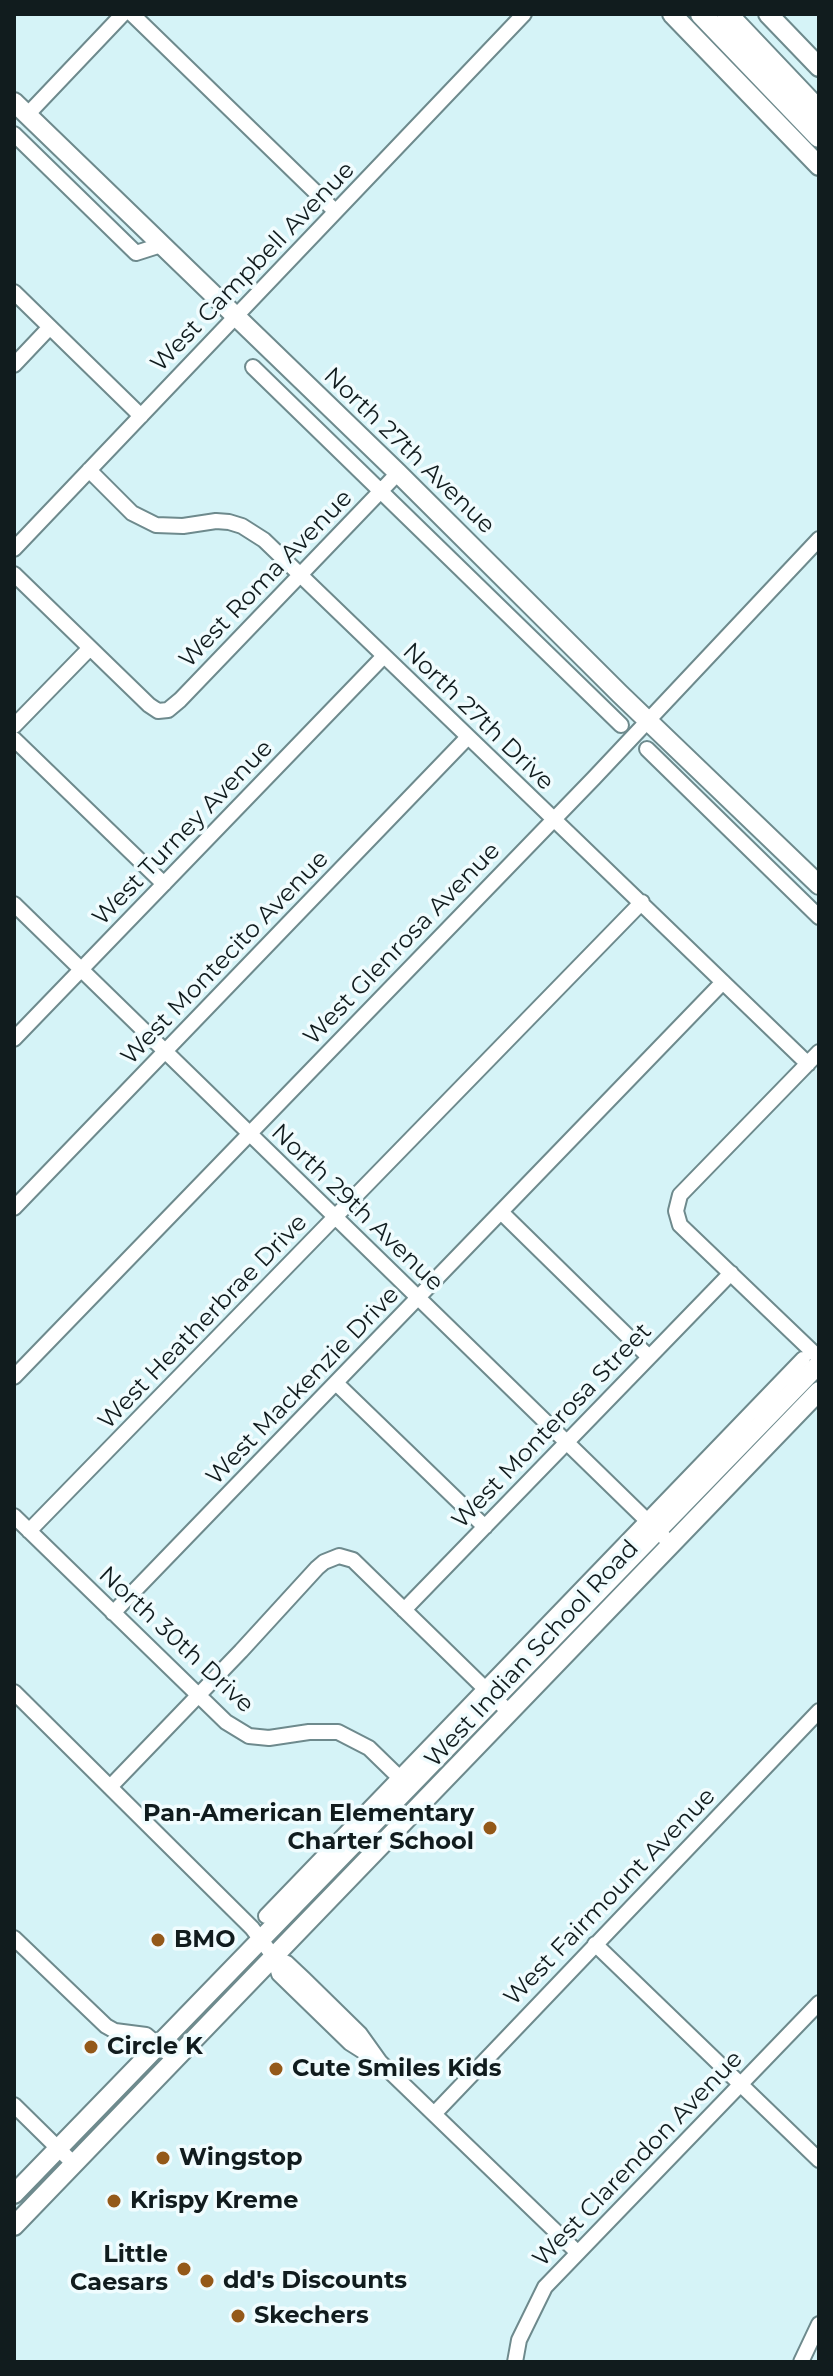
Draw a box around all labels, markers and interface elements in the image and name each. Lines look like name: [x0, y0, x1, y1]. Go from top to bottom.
street label: West Campbell Avenue: [145, 156, 361, 378]
street label: North 27th Avenue: [317, 362, 501, 540]
street label: West Roma Avenue: [174, 484, 358, 674]
street label: North 27th Drive: [396, 637, 560, 797]
street label: West Turney Avenue: [87, 734, 279, 932]
street label: West Glenrosa Avenue: [298, 837, 506, 1051]
street label: West Montecito Avenue: [115, 845, 335, 1071]
street label: North 29th Avenue: [265, 1118, 449, 1298]
street label: West Heatherbrae Drive: [93, 1208, 313, 1436]
street label: West Mackenzie Drive: [201, 1281, 405, 1491]
street label: West Monterosa Street: [446, 1317, 658, 1535]
street label: West Indian School Road: [419, 1534, 645, 1774]
street label: North 30th Drive: [92, 1561, 260, 1719]
street label: West Fairmount Avenue: [498, 1782, 722, 2012]
place label: Pan-American Elementary Charter School: [143, 1800, 474, 1856]
marker: Pan-American Elementary Charter School: [481, 1819, 499, 1837]
place label: BMO: [174, 1926, 236, 1954]
marker: BMO: [149, 1931, 167, 1949]
place label: Circle K: [107, 2033, 203, 2061]
marker: Circle K: [82, 2038, 100, 2056]
street label: West Clarendon Avenue: [527, 2045, 749, 2273]
place label: Cute Smiles Kids: [292, 2055, 501, 2083]
marker: Cute Smiles Kids: [267, 2060, 285, 2078]
place label: Wingstop: [179, 2144, 303, 2172]
marker: Wingstop: [154, 2149, 172, 2167]
place label: Krispy Kreme: [130, 2187, 298, 2215]
marker: Krispy Kreme: [105, 2192, 123, 2210]
place label: Little Caesars: [70, 2241, 168, 2297]
marker: Little Caesars: [175, 2260, 193, 2278]
place label: dd's Discounts: [223, 2267, 407, 2295]
marker: dd's Discounts: [198, 2272, 216, 2290]
place label: Skechers: [254, 2302, 369, 2330]
marker: Skechers: [229, 2307, 247, 2325]

